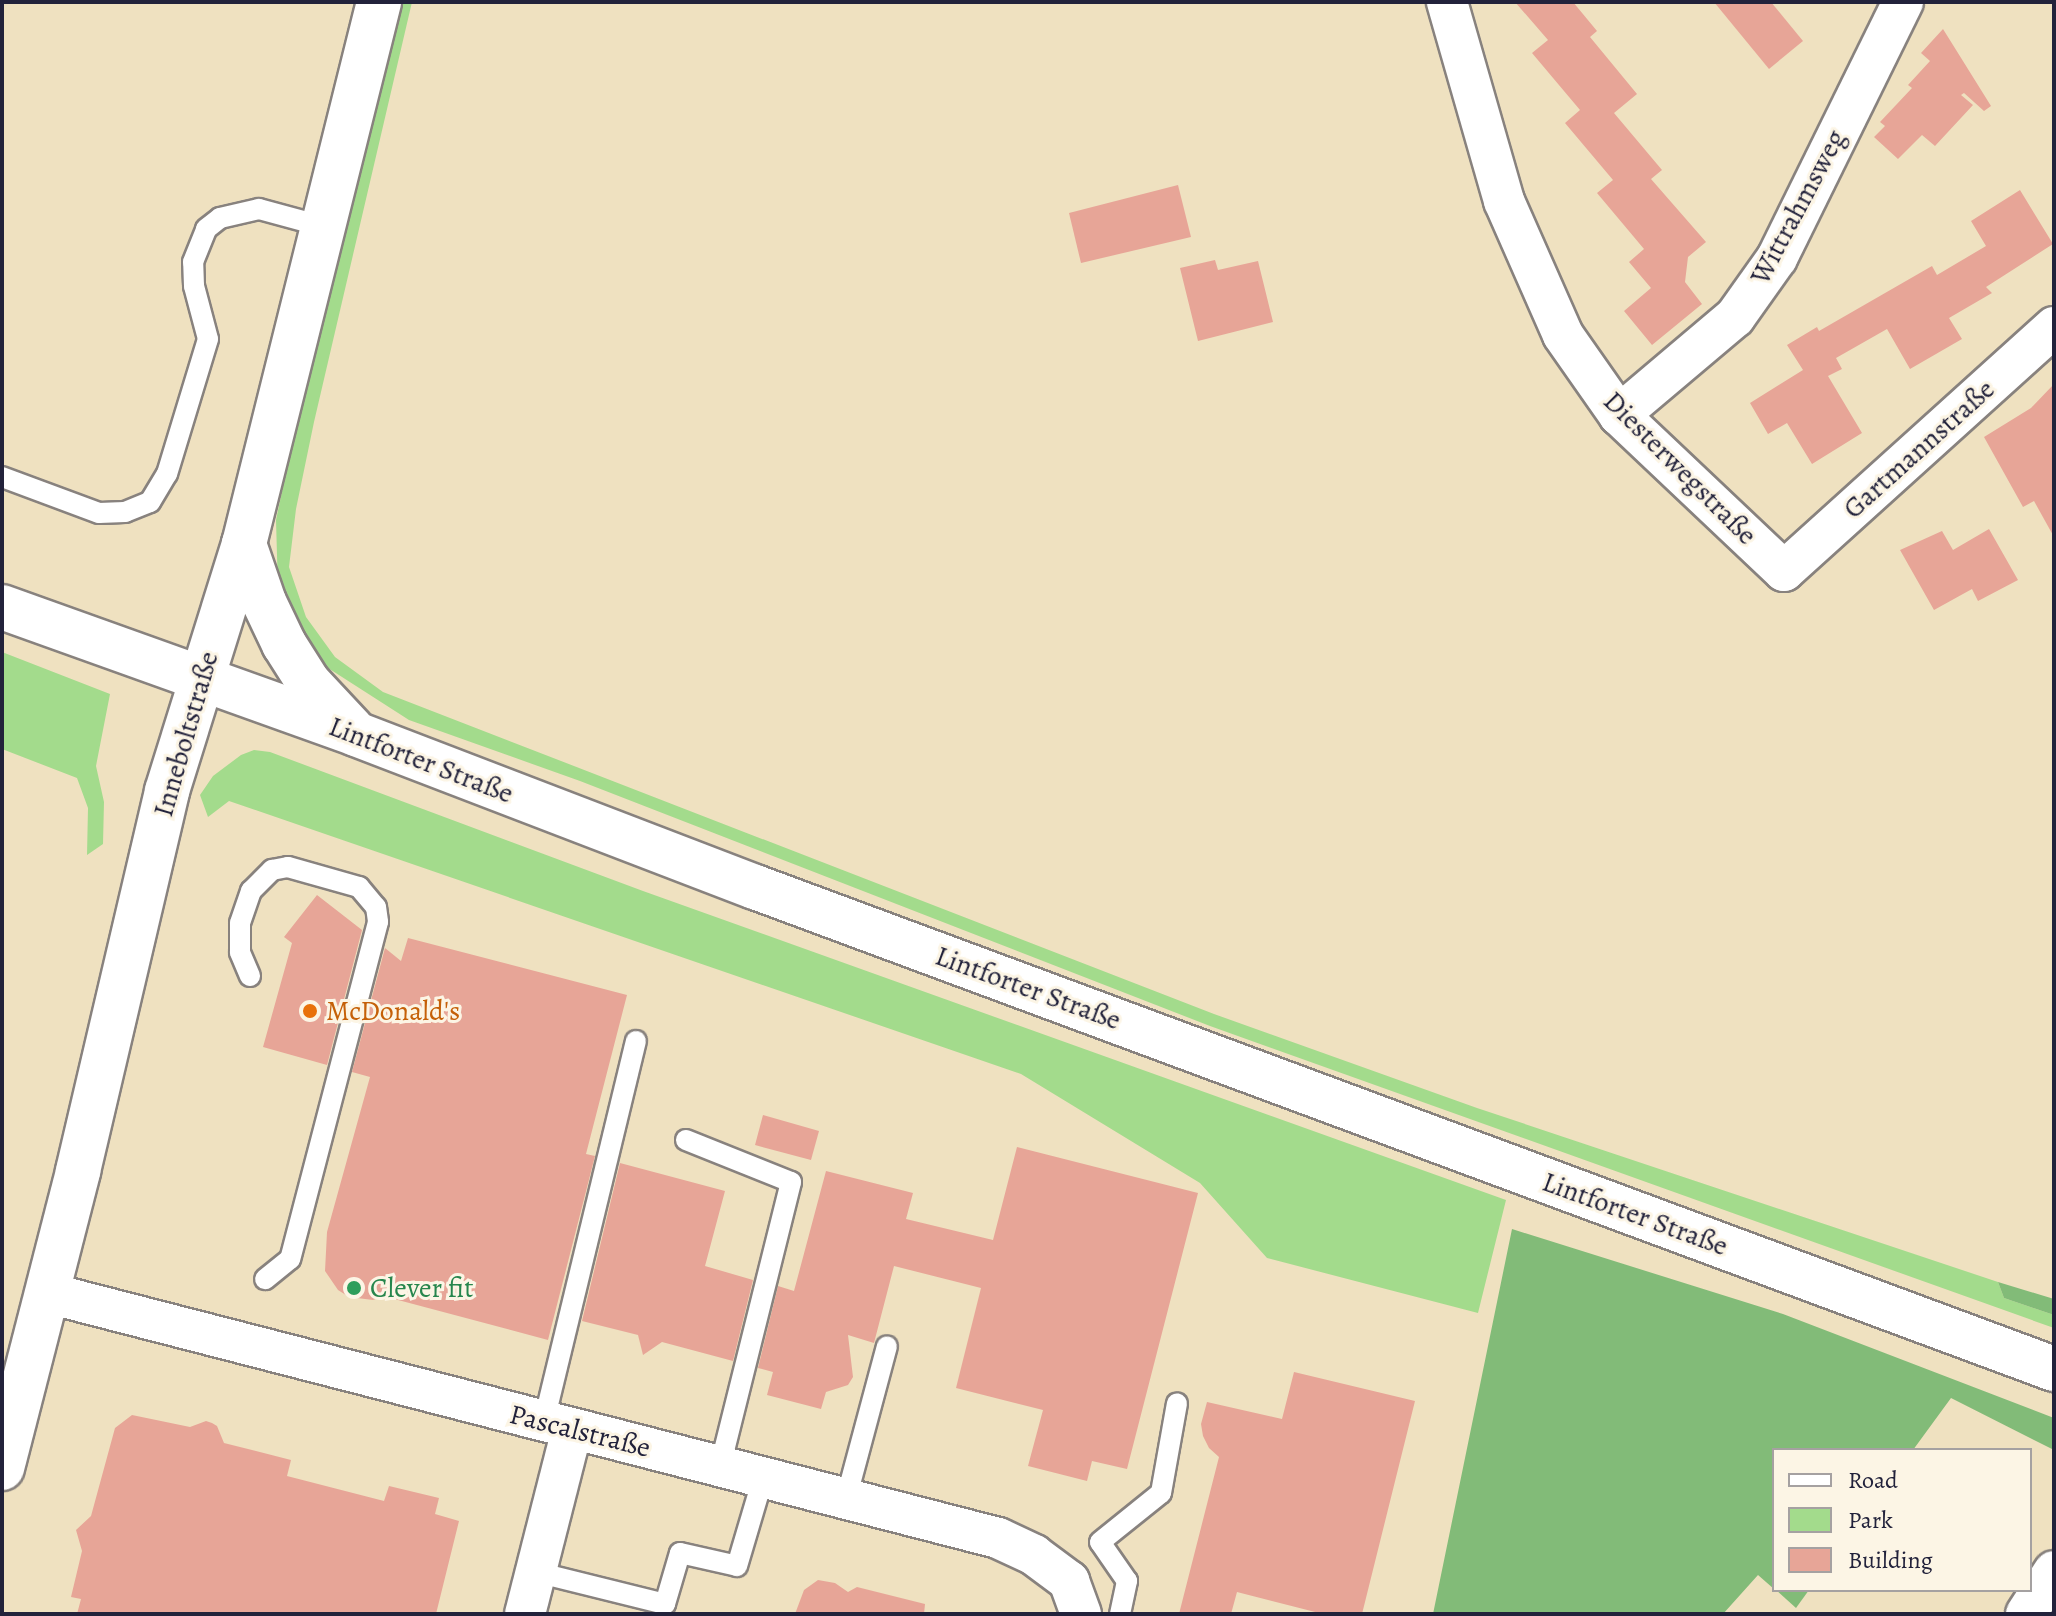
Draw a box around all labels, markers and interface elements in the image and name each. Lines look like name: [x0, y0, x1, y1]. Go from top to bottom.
street label: Wittrahmsweg: [1743, 124, 1853, 290]
street label: Gartmannstraße: [1837, 372, 2001, 526]
street label: Diesterwegstraße: [1596, 384, 1764, 552]
street label: Inneboltstraße: [146, 647, 226, 821]
street label: Lintforter Straße: [324, 709, 518, 811]
street label: Lintforter Straße: [931, 939, 1125, 1037]
place label: McDonald's: [326, 994, 460, 1028]
marker: McDonald's: [301, 1002, 319, 1020]
street label: Lintforter Straße: [1538, 1165, 1732, 1263]
place label: Clever fit: [370, 1271, 473, 1305]
marker: Clever fit: [345, 1279, 363, 1297]
street label: Pascalstraße: [506, 1397, 654, 1465]
legend: [1772, 1448, 2032, 1592]
text: Road: [1848, 1464, 1898, 1496]
text: Park: [1848, 1504, 1893, 1536]
text: Building: [1848, 1544, 1933, 1576]

